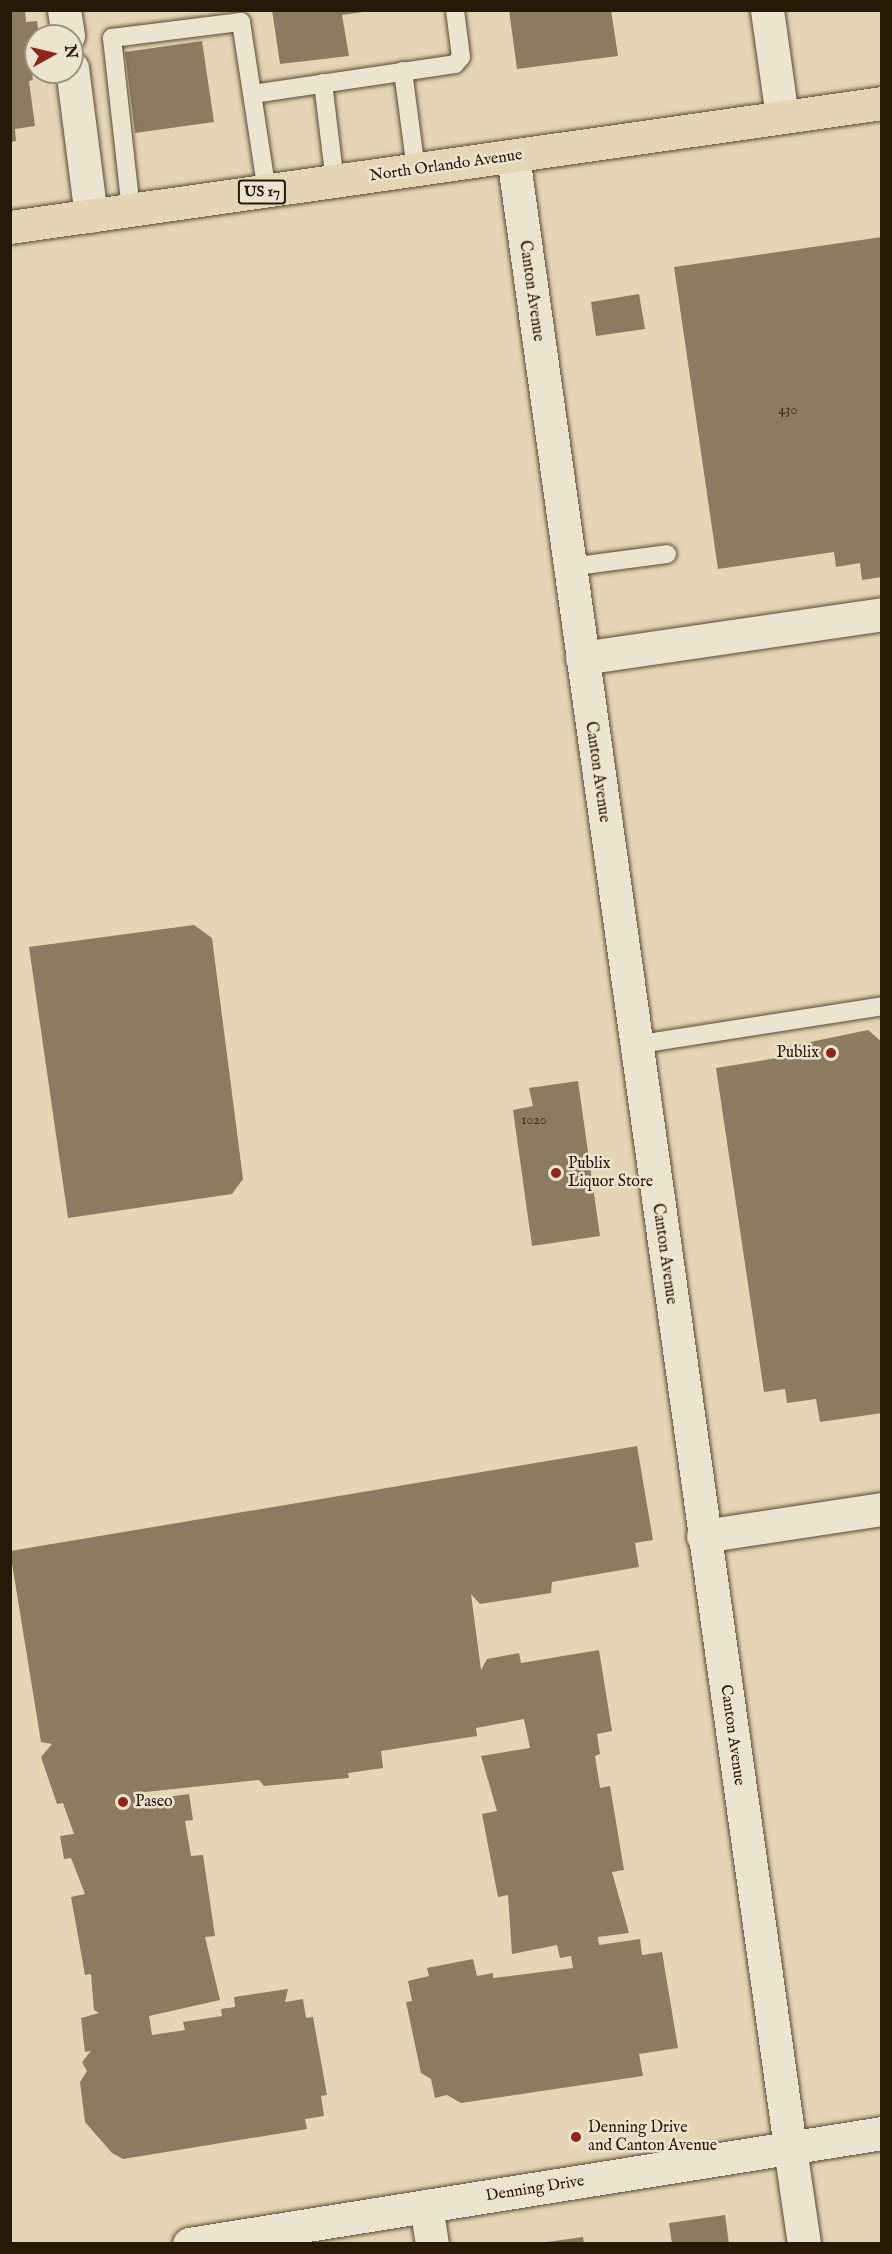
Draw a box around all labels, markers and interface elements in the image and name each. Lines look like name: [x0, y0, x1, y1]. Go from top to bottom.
north arrow: [24, 24, 84, 84]
text: N: [59, 44, 81, 60]
street label: North Orlando Avenue: [368, 146, 524, 186]
road number: US 17: [236, 180, 288, 204]
street label: Canton Avenue: [514, 239, 548, 343]
house number: 430: [779, 402, 797, 418]
street label: Canton Avenue: [580, 720, 614, 824]
place label: Publix: [777, 1043, 819, 1063]
marker: Publix: [824, 1046, 838, 1060]
house number: 1020: [521, 1112, 547, 1128]
place label: Publix Liquor Store: [568, 1154, 653, 1192]
marker: Publix Liquor Store: [549, 1166, 563, 1180]
street label: Canton Avenue: [647, 1202, 681, 1306]
street label: Canton Avenue: [715, 1683, 749, 1787]
place label: Paseo: [135, 1792, 173, 1812]
marker: Paseo: [116, 1795, 130, 1809]
place label: Denning Drive and Canton Avenue: [588, 2118, 717, 2156]
marker: Denning Drive and Canton Avenue: [569, 2130, 583, 2144]
street label: Denning Drive: [484, 2172, 586, 2206]

